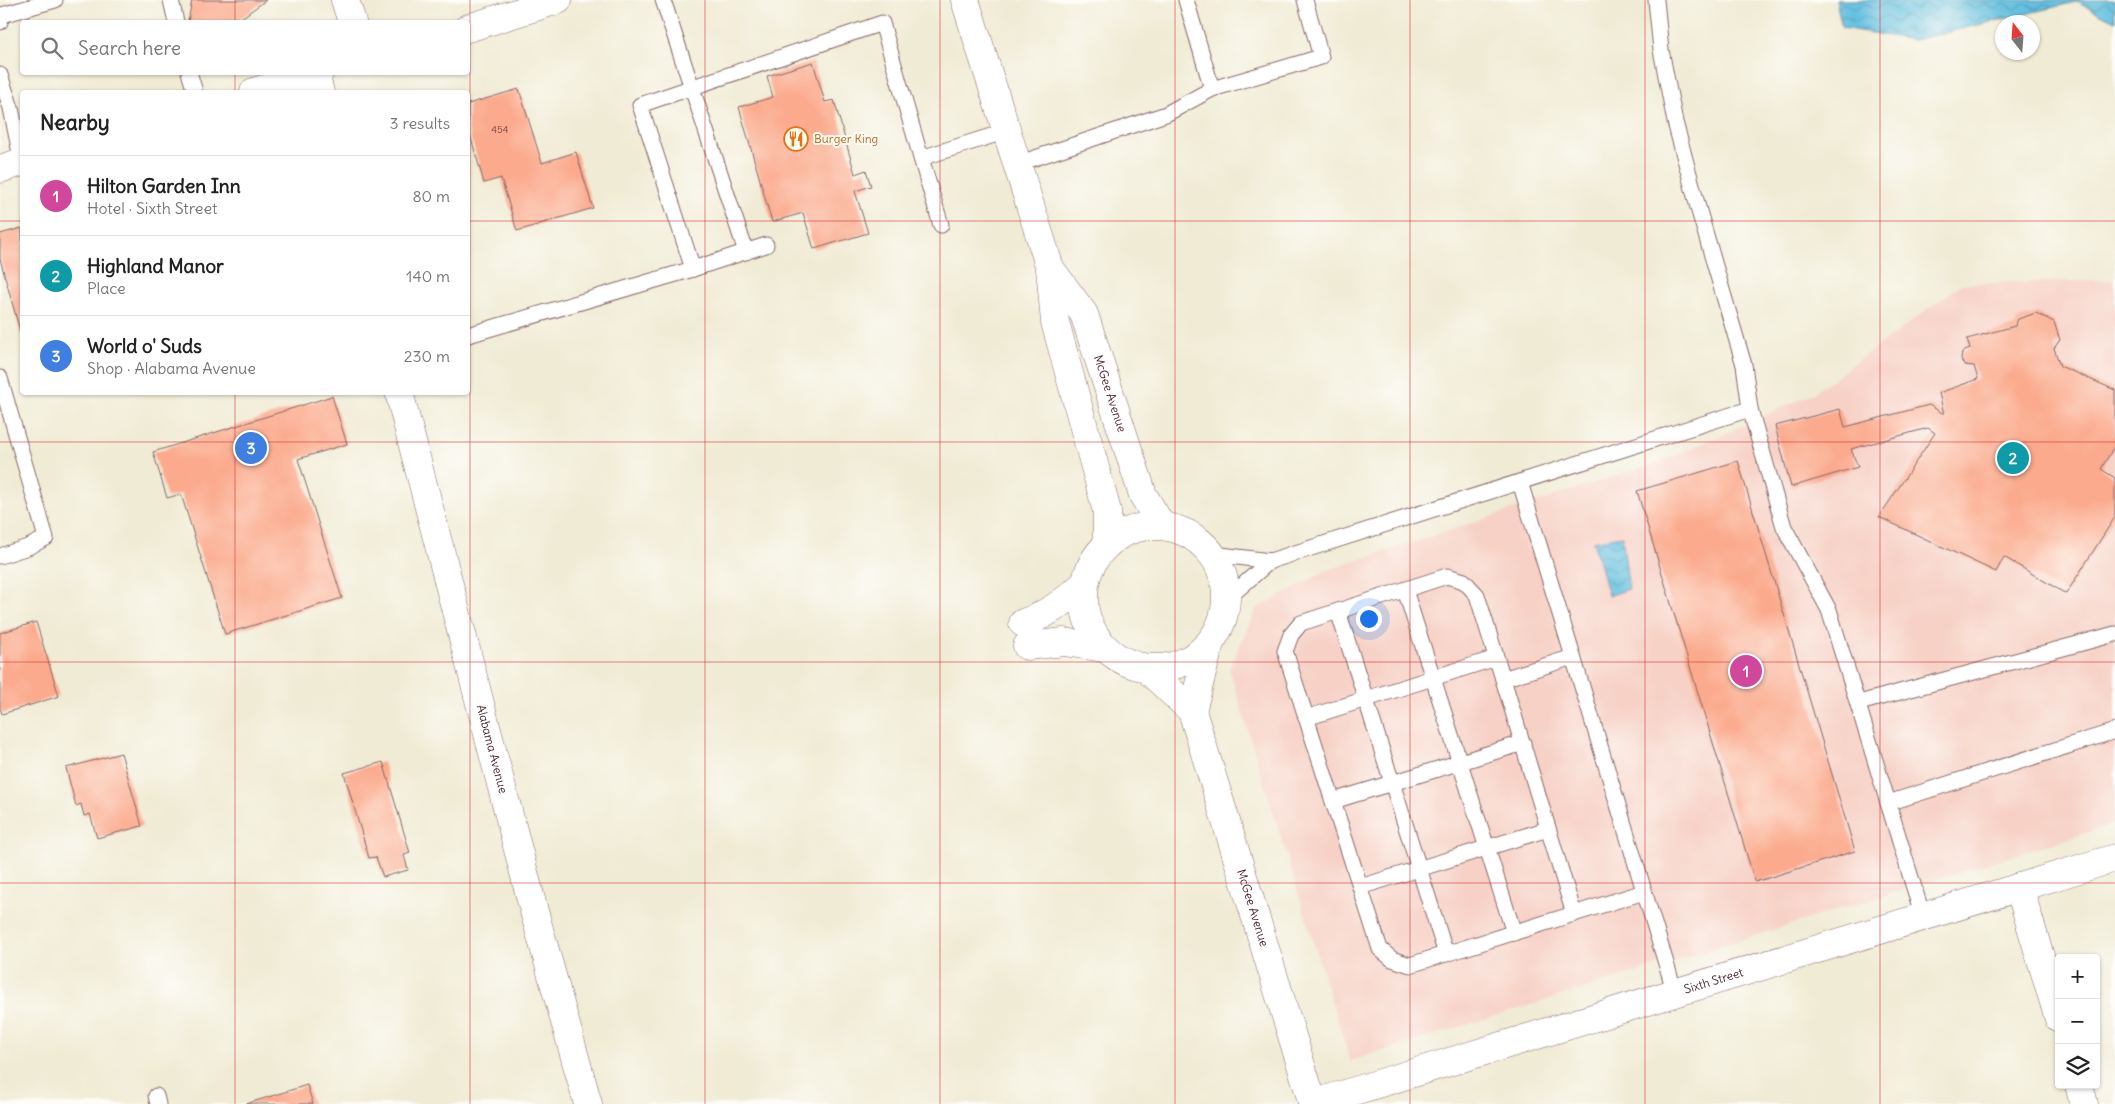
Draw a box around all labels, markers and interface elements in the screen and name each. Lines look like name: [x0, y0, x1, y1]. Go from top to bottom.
north arrow: [1995, 15, 2040, 60]
search box: [20, 20, 470, 75]
icon: search: [38, 34, 66, 62]
text: Search here: [78, 36, 181, 60]
text: Nearby: [40, 109, 110, 136]
text: 3 results: [390, 113, 450, 133]
house number: 454: [491, 123, 509, 136]
restaurant icon: Burger King: [783, 126, 809, 152]
place label: Burger King: [814, 131, 878, 146]
text: Hilton Garden Inn: [87, 174, 241, 198]
text: 1: [53, 186, 59, 206]
text: 80 m: [412, 186, 450, 206]
text: Hotel · Sixth Street: [87, 198, 217, 218]
text: Highland Manor: [87, 254, 224, 278]
text: 2: [52, 266, 60, 286]
text: 140 m: [406, 266, 450, 286]
text: Place: [87, 278, 126, 298]
text: World o' Suds: [87, 334, 202, 358]
text: 3: [51, 346, 61, 366]
text: 230 m: [404, 346, 450, 366]
street label: McGee Avenue: [1091, 353, 1130, 434]
text: Shop · Alabama Avenue: [87, 358, 256, 378]
pin: 3: [235, 429, 267, 467]
pin: 2: [1997, 439, 2029, 477]
your location: [1356, 606, 1382, 632]
pin: 1: [1730, 652, 1762, 690]
street label: Alabama Avenue: [474, 703, 511, 795]
street label: McGee Avenue: [1234, 867, 1272, 948]
map controls: [2055, 954, 2100, 1089]
button: +: [2055, 954, 2100, 999]
street label: Sixth Street: [1682, 964, 1745, 997]
button: −: [2055, 999, 2100, 1044]
button: layers: [2055, 1044, 2100, 1089]

